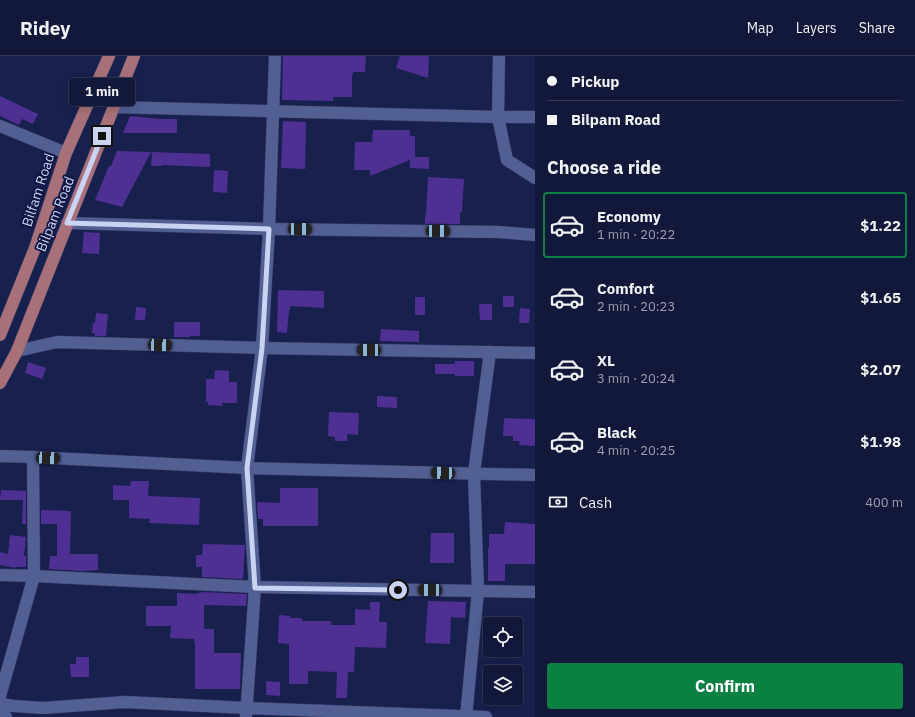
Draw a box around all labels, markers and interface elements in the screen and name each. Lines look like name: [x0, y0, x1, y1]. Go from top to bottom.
text: Ridey: [20, 16, 70, 40]
text: Map: [747, 19, 774, 37]
text: Layers: [796, 19, 837, 37]
text: Share: [859, 19, 895, 37]
text: Pickup: [571, 72, 619, 91]
callout: 1 min: [69, 78, 135, 106]
text: 1 min: [85, 83, 119, 100]
text: Bilpam Road: [571, 110, 660, 129]
route end: [93, 127, 111, 145]
street label: Bilfam Road: [18, 151, 58, 229]
text: Choose a ride: [547, 156, 661, 179]
street label: Bilpam Road: [32, 174, 78, 254]
icon: car: [549, 207, 585, 243]
text: Economy: [597, 207, 661, 226]
text: $1.22: [860, 216, 901, 235]
car: [288, 223, 312, 235]
car: [426, 225, 450, 237]
text: 1 min · 20:22: [597, 226, 675, 243]
icon: car: [549, 279, 585, 315]
text: Comfort: [597, 279, 654, 298]
text: $1.65: [860, 288, 901, 307]
text: 2 min · 20:23: [597, 298, 675, 315]
car: [148, 339, 172, 351]
car: [357, 344, 381, 356]
icon: car: [549, 351, 585, 387]
text: XL: [597, 351, 615, 370]
text: $2.07: [860, 360, 901, 379]
text: 3 min · 20:24: [597, 370, 675, 387]
icon: car: [549, 423, 585, 459]
text: Black: [597, 423, 637, 442]
text: $1.98: [860, 432, 901, 451]
text: 4 min · 20:25: [597, 442, 675, 459]
car: [36, 451, 60, 465]
car: [431, 467, 455, 479]
icon: cash: [547, 491, 569, 513]
text: Cash: [579, 493, 612, 512]
text: 400 m: [865, 494, 903, 511]
route start: [389, 581, 407, 599]
car: [418, 584, 442, 596]
map controls: [483, 617, 523, 705]
button: locate: [483, 617, 523, 657]
button: Confirm: [547, 663, 903, 709]
button: layers: [483, 665, 523, 705]

